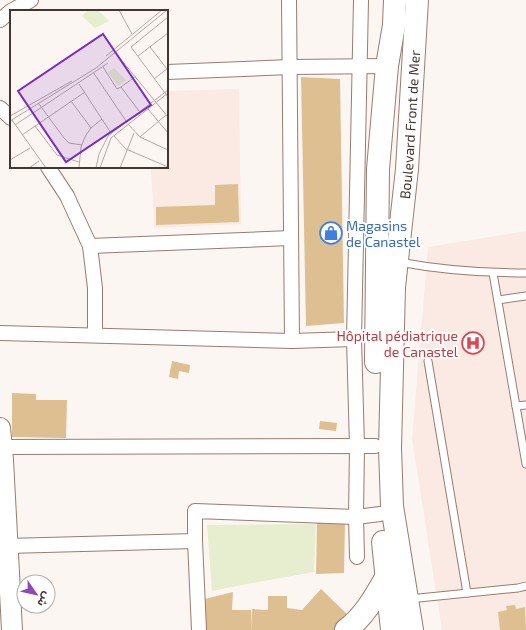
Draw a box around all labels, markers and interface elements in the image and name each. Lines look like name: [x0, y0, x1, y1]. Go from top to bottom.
inset map: [10, 10, 168, 168]
street label: Boulevard Front de Mer: [395, 49, 423, 200]
place label: Magasins de Canastel: [346, 217, 421, 250]
shop icon: Magasins de Canastel: [318, 220, 344, 246]
place label: Hôpital pédiatrique de Canastel: [336, 327, 459, 360]
hospital icon: Hôpital pédiatrique de Canastel: [460, 330, 486, 356]
north arrow: [16, 574, 56, 614]
text: ش: [34, 589, 54, 610]

